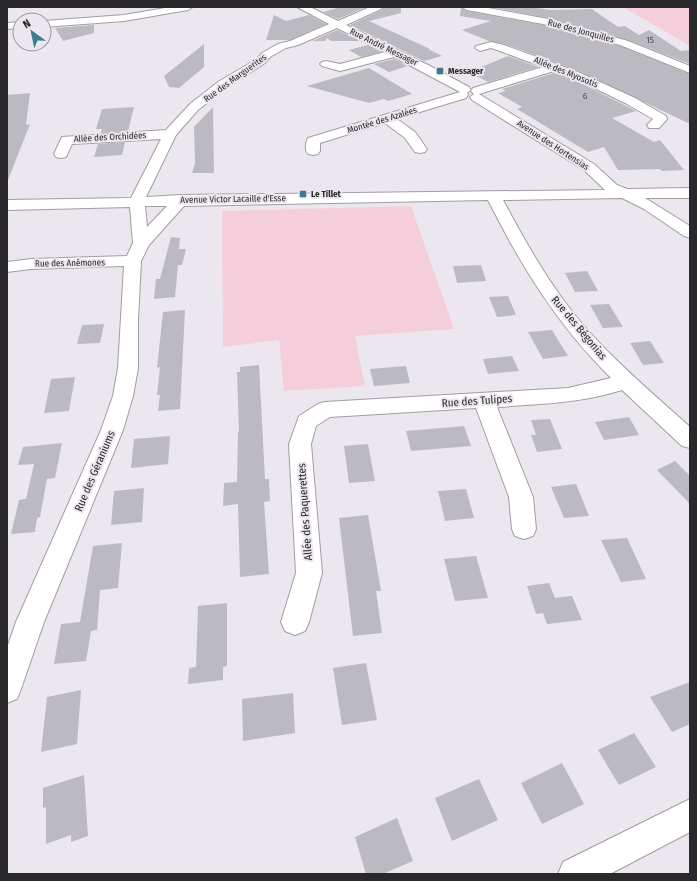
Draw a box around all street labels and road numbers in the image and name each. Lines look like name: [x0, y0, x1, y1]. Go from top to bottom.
street label: Rue des Jonquilles: [547, 17, 615, 45]
street label: Rue André Messager: [348, 26, 420, 68]
street label: Rue des Marguerites: [202, 52, 268, 104]
street label: Allée des Myosotis: [532, 55, 600, 90]
street label: Montée des Azalées: [346, 105, 418, 135]
street label: Avenue des Hortensias: [515, 118, 591, 172]
street label: Allée des Orchidées: [73, 130, 147, 144]
street label: Avenue Victor Lacaille d'Esse: [180, 193, 286, 205]
street label: Rue des Anémones: [35, 257, 105, 269]
street label: Rue des Bégonias: [549, 293, 610, 363]
street label: Rue des Tulipes: [441, 392, 513, 410]
street label: Rue des Géraniums: [72, 428, 118, 513]
street label: Allée des Paquerettes: [295, 463, 315, 561]

